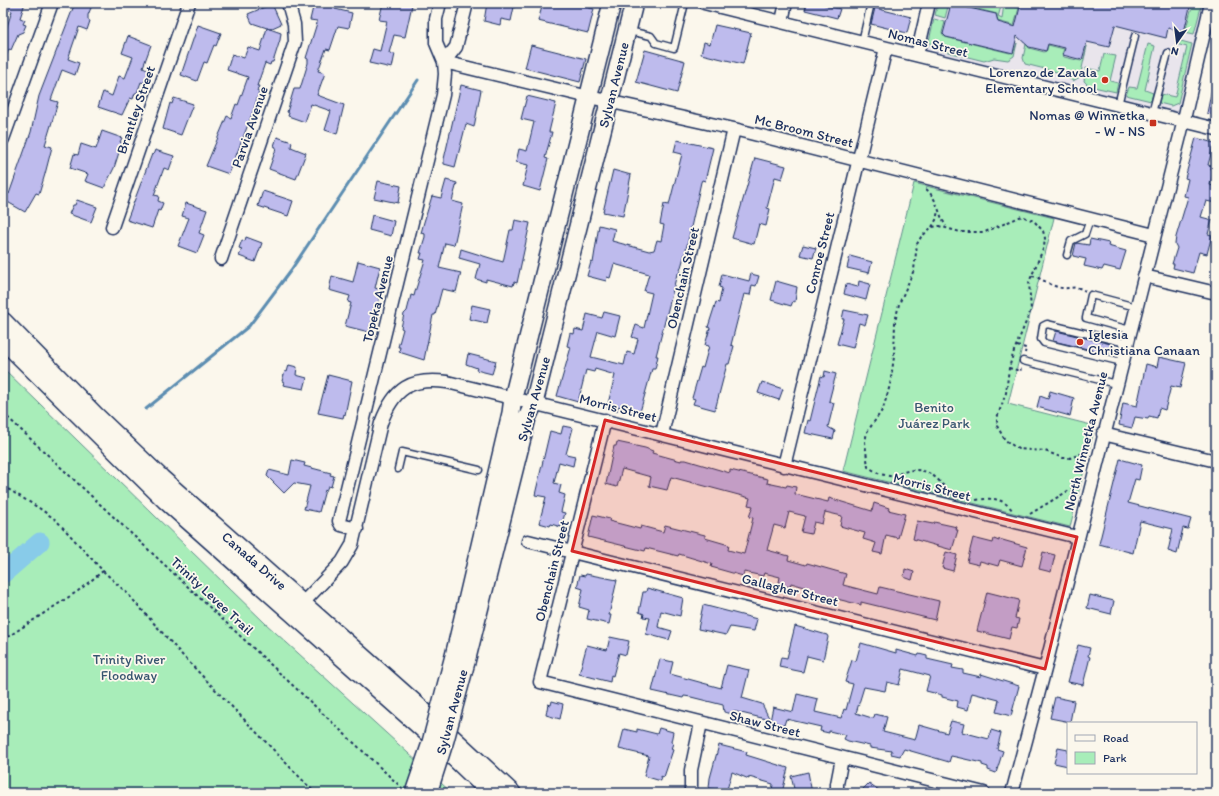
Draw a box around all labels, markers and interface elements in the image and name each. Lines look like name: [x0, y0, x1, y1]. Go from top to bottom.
north arrow: [1157, 22, 1197, 62]
street label: Nomas Street: [886, 25, 970, 61]
street label: Sylvan Avenue: [595, 40, 633, 130]
text: N: [1170, 44, 1180, 58]
street label: Brantley Street: [113, 64, 159, 156]
place label: Lorenzo de Zavala Elementary School: [985, 64, 1098, 97]
marker: Lorenzo de Zavala Elementary School: [1100, 75, 1110, 85]
street label: Parvia Avenue: [228, 84, 272, 170]
place label: Nomas @ Winnetka - W - NS: [1029, 107, 1145, 140]
street label: Mc Broom Street: [753, 111, 855, 151]
marker: Nomas @ Winnetka - W - NS: [1148, 118, 1158, 128]
street label: Conroe Street: [802, 210, 838, 296]
street label: Obenchain Street: [663, 225, 703, 331]
street label: Topeka Avenue: [359, 253, 397, 345]
place label: Iglesia Christiana Canaan: [1088, 326, 1200, 359]
marker: Iglesia Christiana Canaan: [1075, 337, 1085, 347]
street label: Sylvan Avenue: [514, 354, 554, 443]
street label: North Winnetka Avenue: [1060, 369, 1112, 512]
street label: Morris Street: [578, 390, 658, 426]
park label: Benito Juárez Park: [898, 399, 971, 432]
street label: Morris Street: [892, 469, 972, 505]
street label: Obenchain Street: [531, 518, 573, 624]
street label: Canada Drive: [218, 528, 290, 594]
street label: Trinity Levee Trail: [167, 553, 257, 639]
street label: Gallagher Street: [740, 570, 840, 610]
park label: Trinity River Floodway: [93, 651, 166, 684]
street label: Sylvan Avenue: [432, 667, 472, 757]
street label: Shaw Street: [728, 707, 802, 741]
legend: [1067, 722, 1197, 774]
text: Road: [1103, 731, 1129, 745]
text: Park: [1103, 751, 1127, 765]

